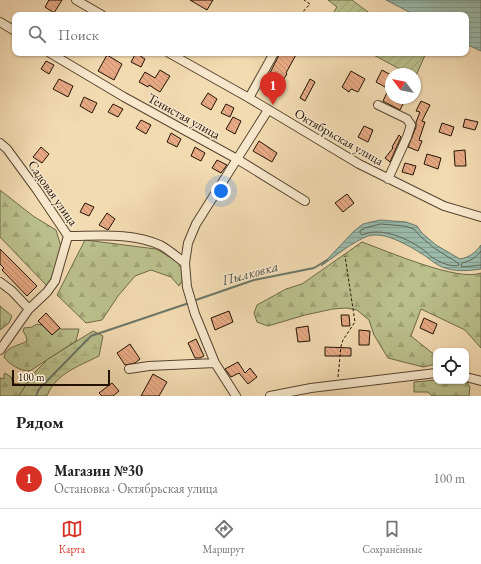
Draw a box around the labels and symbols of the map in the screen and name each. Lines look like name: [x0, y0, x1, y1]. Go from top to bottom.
north arrow: [385, 68, 421, 104]
pin: 1: [260, 72, 286, 105]
street label: Тенистая улица: [145, 89, 224, 143]
street label: Октябрьская улица: [291, 105, 387, 170]
street label: Садовая улица: [24, 157, 82, 230]
your location: [211, 181, 231, 201]
water label: Пылковка: [219, 257, 280, 289]
scale bar: [12, 368, 110, 387]

